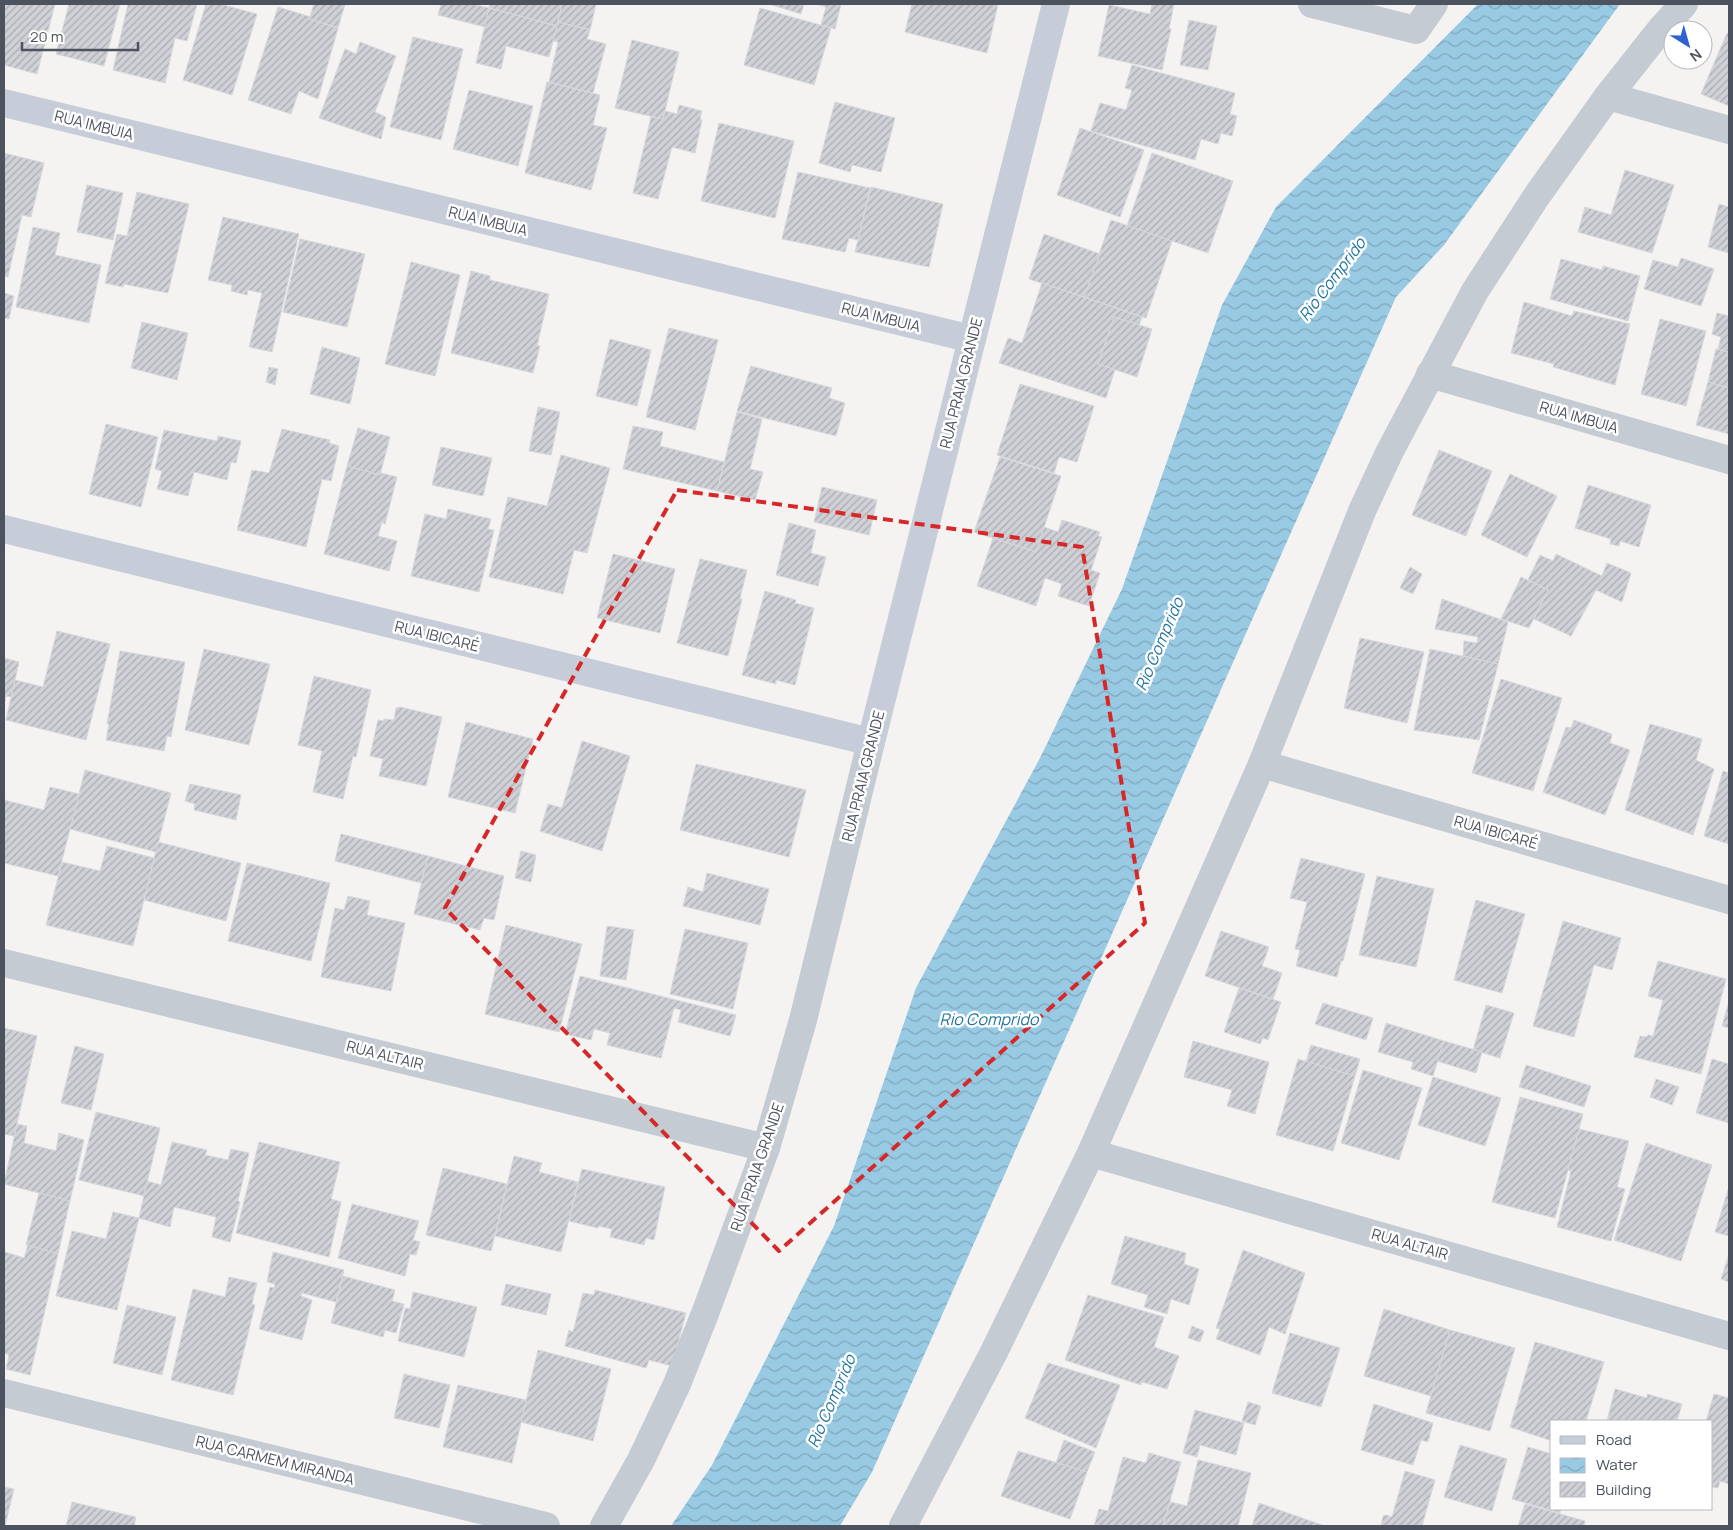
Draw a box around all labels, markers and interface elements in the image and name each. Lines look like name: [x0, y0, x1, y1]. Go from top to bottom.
scale bar: [22, 20, 139, 52]
north arrow: [1663, 20, 1713, 70]
text: 20 m: [30, 26, 63, 47]
text: N: [1686, 45, 1706, 66]
street label: RUA IMBUIA: [52, 105, 136, 145]
street label: RUA IMBUIA: [446, 201, 530, 241]
water label: Rio Comprido: [1293, 232, 1371, 325]
street label: RUA IMBUIA: [839, 297, 923, 337]
street label: RUA PRAIA GRANDE: [935, 315, 987, 451]
street label: RUA IMBUIA: [1537, 396, 1621, 438]
water label: Rio Comprido: [1130, 593, 1189, 694]
street label: RUA IBICARÉ: [393, 615, 481, 657]
street label: RUA PRAIA GRANDE: [837, 708, 889, 844]
street label: RUA IBICARÉ: [1452, 810, 1540, 854]
water label: Rio Comprido: [940, 1008, 1040, 1030]
street label: RUA ALTAIR: [344, 1035, 426, 1075]
street label: RUA PRAIA GRANDE: [725, 1100, 789, 1234]
street label: RUA ALTAIR: [1369, 1223, 1451, 1265]
water label: Rio Comprido: [802, 1350, 861, 1451]
legend: [1550, 1420, 1713, 1510]
text: Road: [1596, 1429, 1632, 1450]
street label: RUA CARMEM MIRANDA: [193, 1430, 357, 1490]
text: Water: [1596, 1454, 1638, 1475]
text: Building: [1596, 1479, 1651, 1500]

